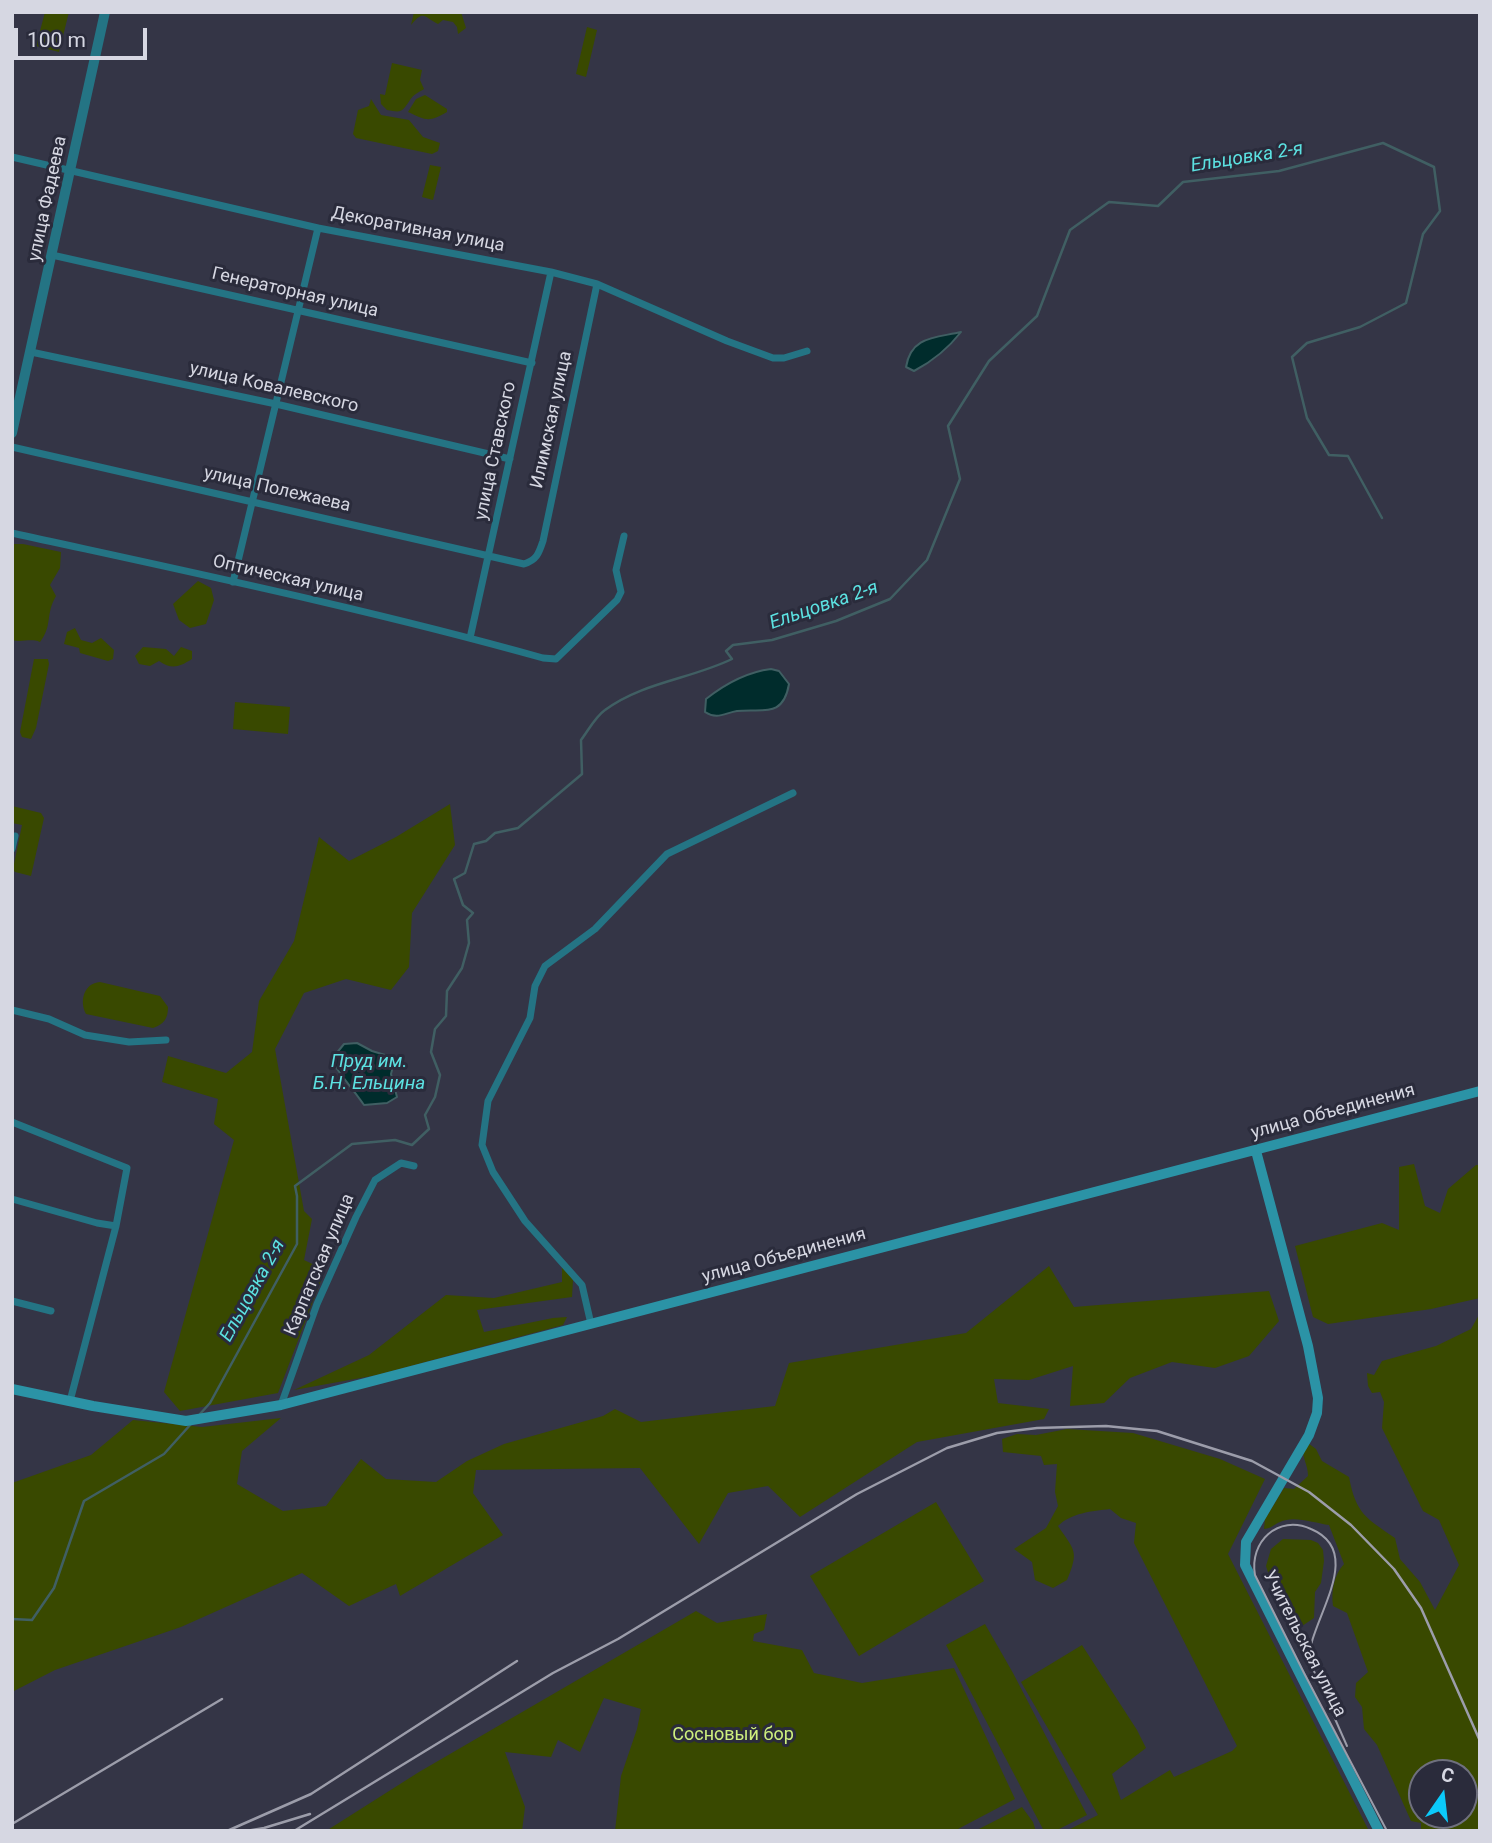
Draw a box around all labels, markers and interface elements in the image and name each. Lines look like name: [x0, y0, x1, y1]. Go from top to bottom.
scale bar: [18, 14, 150, 58]
text: 100 m: [27, 28, 86, 52]
street label: улица Фадеева: [24, 134, 72, 264]
water label: Ельцовка 2-я: [1189, 138, 1305, 178]
street label: Декоративная улица: [330, 203, 506, 257]
street label: Генераторная улица: [210, 263, 380, 323]
street label: Илимская улица: [527, 349, 577, 491]
street label: улица Ковалевского: [187, 358, 361, 418]
street label: улица Ставского: [471, 380, 521, 522]
street label: улица Полежаева: [201, 463, 353, 517]
street label: Оптическая улица: [211, 551, 365, 607]
water label: Ельцовка 2-я: [767, 577, 881, 635]
water label: Пруд им. Б.Н. Ельцина: [313, 1051, 425, 1095]
street label: улица Объединения: [1249, 1080, 1417, 1144]
street label: Карпатская улица: [280, 1191, 360, 1339]
street label: улица Объединения: [700, 1224, 868, 1288]
water label: Ельцовка 2-я: [216, 1236, 290, 1346]
street label: Учительская улица: [1258, 1567, 1350, 1721]
park label: Сосновый бор: [672, 1724, 794, 1746]
north arrow: [1408, 1759, 1478, 1829]
text: С: [1439, 1762, 1457, 1788]

